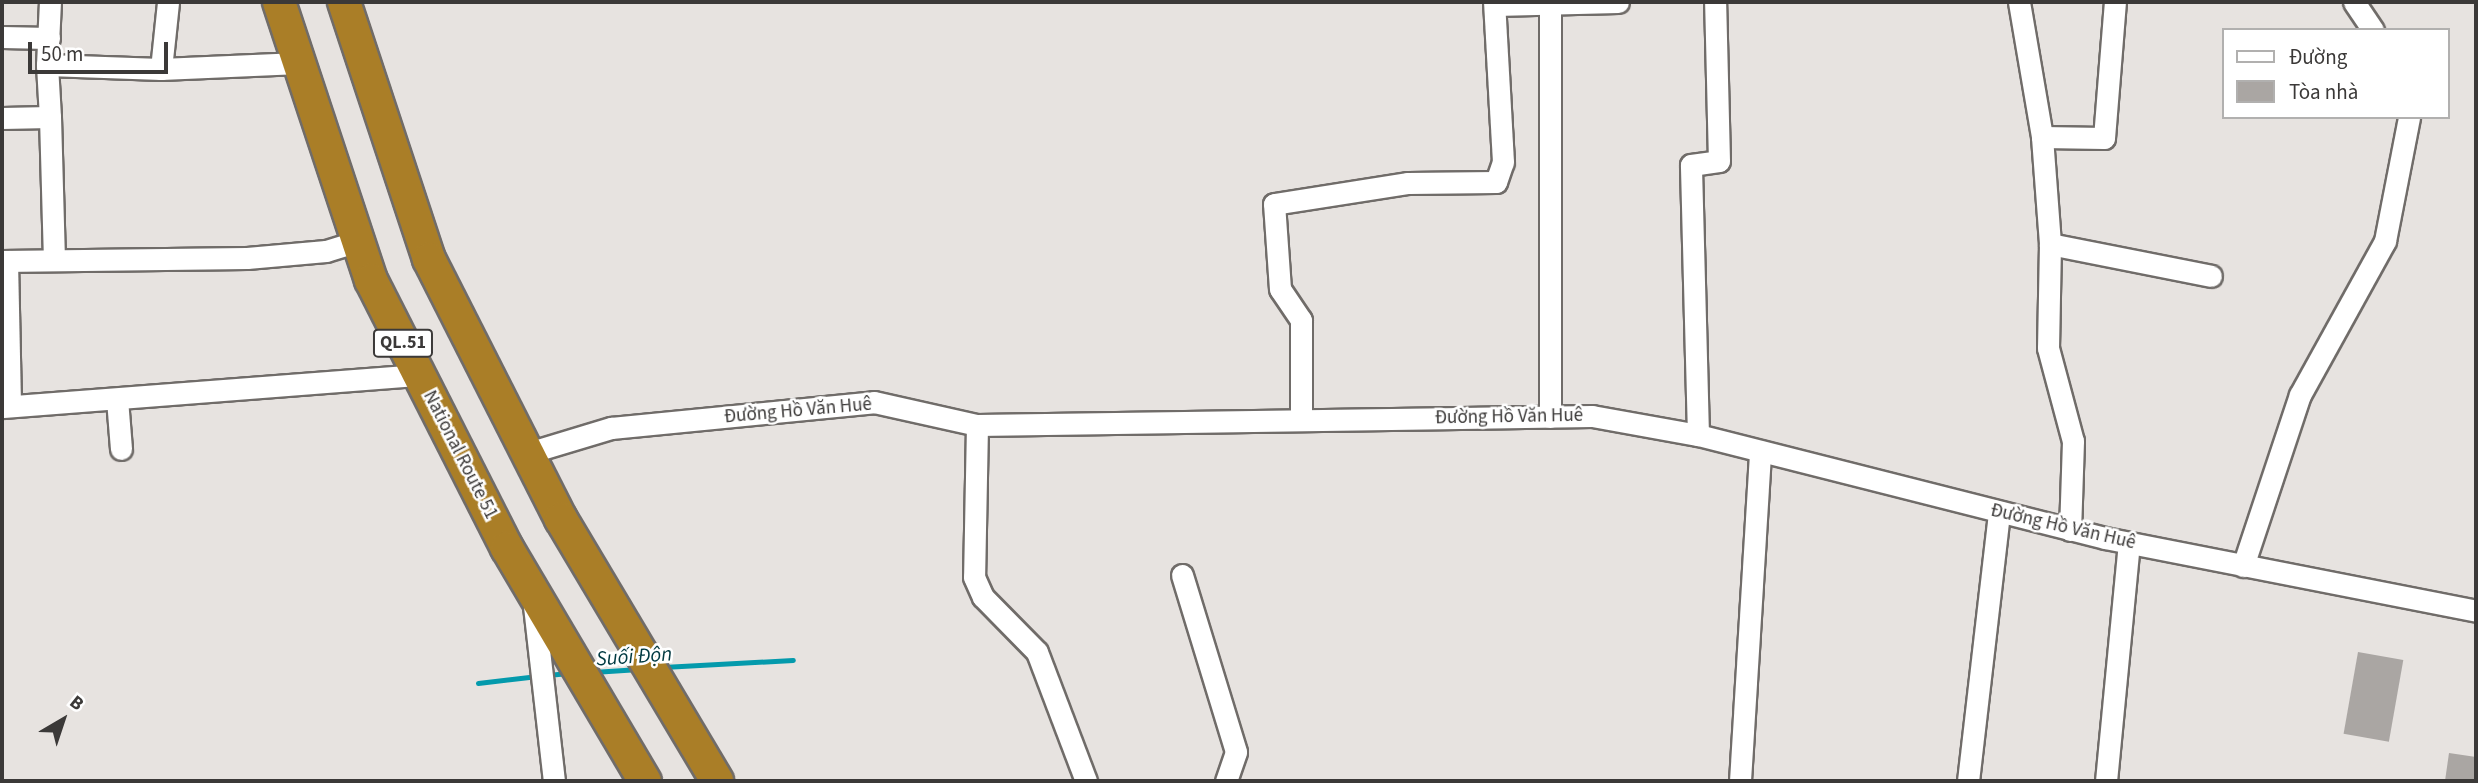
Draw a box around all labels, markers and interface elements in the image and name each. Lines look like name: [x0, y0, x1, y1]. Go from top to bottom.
scale bar: [32, 28, 172, 72]
legend: [2222, 28, 2450, 119]
text: 50 m: [41, 39, 83, 69]
text: Đường: [2289, 42, 2347, 72]
text: Tòa nhà: [2289, 77, 2358, 107]
road number: QL.51: [372, 328, 434, 358]
street label: National Route 51: [418, 387, 502, 523]
street label: Đường Hồ Văn Huê: [723, 393, 873, 429]
street label: Đường Hồ Văn Huê: [1435, 404, 1583, 430]
street label: Đường Hồ Văn Huê: [1988, 499, 2138, 555]
water label: Suối Độn: [595, 641, 673, 671]
north arrow: [28, 685, 98, 755]
text: B: [64, 689, 89, 717]

